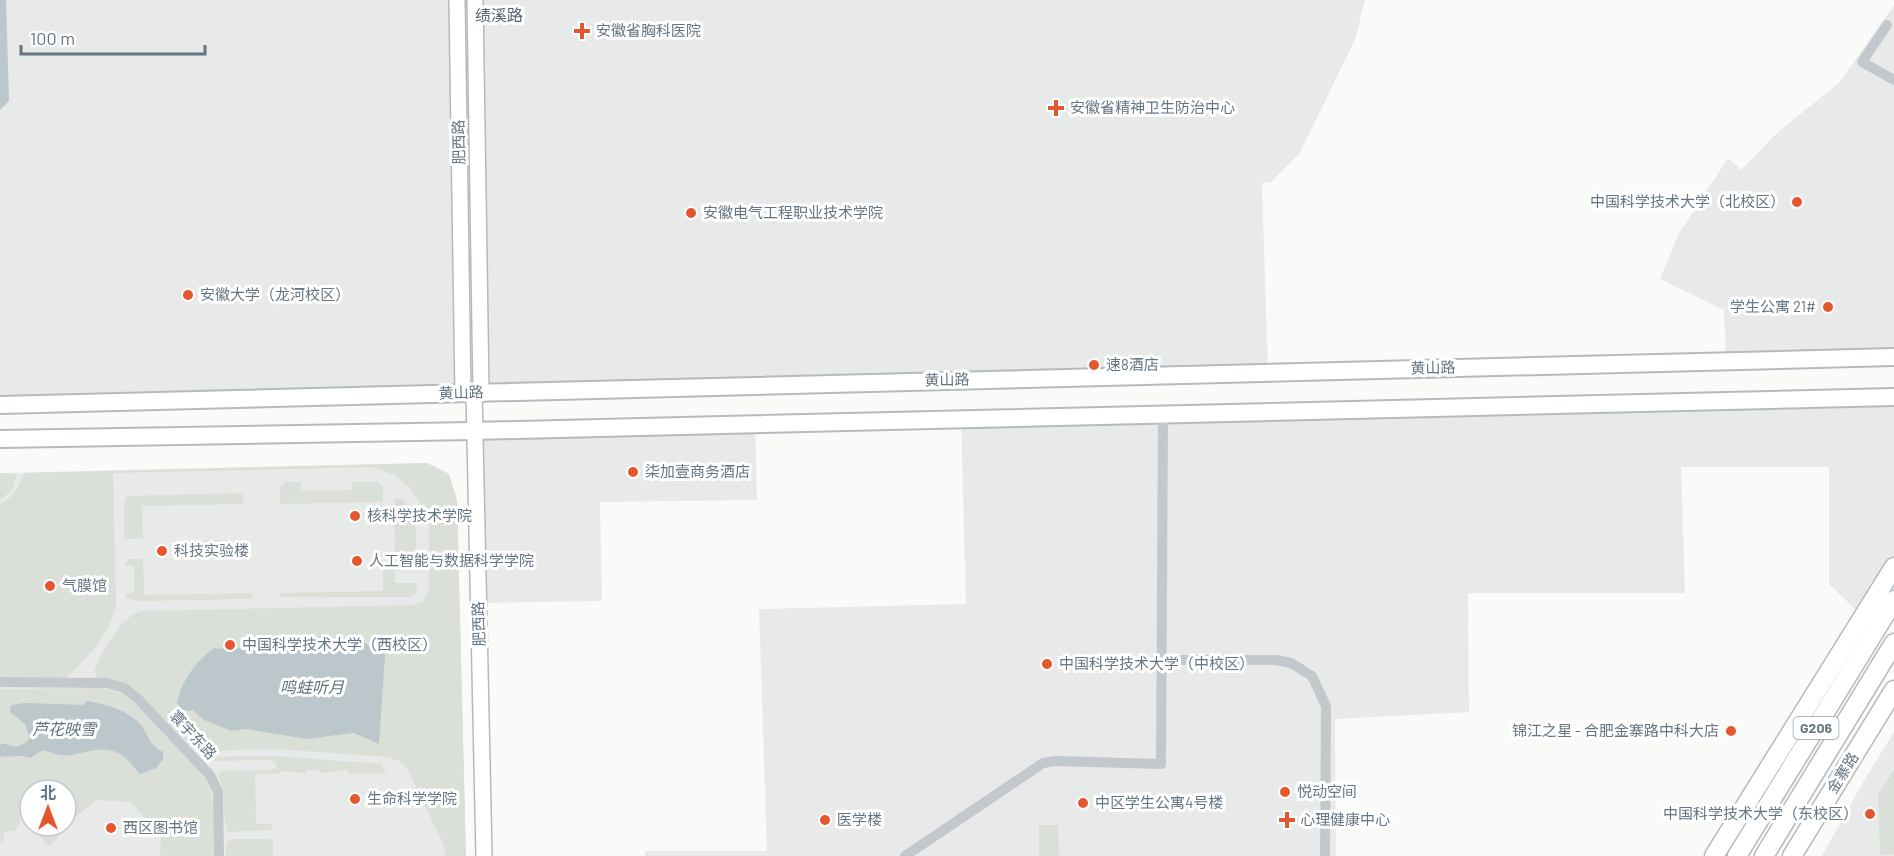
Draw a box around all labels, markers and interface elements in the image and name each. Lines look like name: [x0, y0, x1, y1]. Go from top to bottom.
district label: 绩溪路: [475, 5, 523, 24]
scale bar: [21, 18, 206, 56]
place label: 安徽省胸科医院: [596, 21, 701, 39]
marker: 安徽省胸科医院: [573, 22, 591, 40]
text: 100 m: [30, 27, 75, 49]
place label: 安徽省精神卫生防治中心: [1070, 98, 1235, 116]
marker: 安徽省精神卫生防治中心: [1047, 99, 1065, 117]
street label: 肥西路: [449, 119, 467, 165]
place label: 中国科学技术大学（北校区）: [1590, 192, 1785, 210]
marker: 中国科学技术大学（北校区）: [1790, 195, 1804, 209]
place label: 安徽电气工程职业技术学院: [703, 203, 883, 221]
marker: 安徽电气工程职业技术学院: [684, 206, 698, 220]
place label: 安徽大学（龙河校区）: [200, 285, 350, 303]
marker: 安徽大学（龙河校区）: [181, 288, 195, 302]
place label: 学生公寓 21#: [1730, 297, 1816, 315]
marker: 学生公寓 21#: [1821, 300, 1835, 314]
place label: 速8酒店: [1106, 355, 1159, 373]
marker: 速8酒店: [1087, 358, 1101, 372]
street label: 黄山路: [1410, 358, 1456, 376]
street label: 黄山路: [924, 370, 970, 388]
street label: 黄山路: [438, 382, 484, 402]
place label: 柒加壹商务酒店: [645, 462, 750, 480]
marker: 柒加壹商务酒店: [626, 465, 640, 479]
place label: 核科学技术学院: [367, 506, 472, 524]
marker: 核科学技术学院: [348, 509, 362, 523]
place label: 科技实验楼: [174, 541, 249, 559]
marker: 科技实验楼: [155, 544, 169, 558]
place label: 人工智能与数据科学学院: [369, 551, 534, 569]
marker: 人工智能与数据科学学院: [350, 554, 364, 568]
place label: 气膜馆: [62, 576, 107, 594]
marker: 气膜馆: [43, 579, 57, 593]
street label: 肥西路: [468, 601, 488, 647]
place label: 中国科学技术大学（西校区）: [242, 635, 437, 653]
marker: 中国科学技术大学（西校区）: [223, 638, 237, 652]
place label: 中国科学技术大学（中校区）: [1059, 654, 1254, 672]
marker: 中国科学技术大学（中校区）: [1040, 657, 1054, 671]
water label: 鸣蛙听月: [280, 677, 345, 696]
street label: 寰宇东路: [167, 706, 221, 762]
road number: G206: [1794, 717, 1838, 739]
water label: 芦花映雪: [32, 719, 98, 738]
place label: 锦江之星 - 合肥金寨路中科大店: [1512, 721, 1719, 739]
marker: 锦江之星 - 合肥金寨路中科大店: [1724, 724, 1738, 738]
street label: 金寨路: [1823, 749, 1862, 796]
north arrow: [18, 778, 78, 838]
place label: 悦动空间: [1297, 782, 1357, 800]
text: 北: [40, 783, 56, 802]
marker: 悦动空间: [1278, 785, 1292, 799]
place label: 生命科学学院: [367, 789, 457, 807]
marker: 生命科学学院: [348, 792, 362, 806]
place label: 中区学生公寓4号楼: [1095, 793, 1223, 811]
marker: 中区学生公寓4号楼: [1076, 796, 1090, 810]
place label: 中国科学技术大学（东校区）: [1663, 804, 1858, 822]
marker: 中国科学技术大学（东校区）: [1863, 807, 1877, 821]
place label: 医学楼: [837, 810, 882, 828]
place label: 心理健康中心: [1300, 810, 1390, 828]
marker: 心理健康中心: [1278, 811, 1296, 829]
marker: 医学楼: [818, 813, 832, 827]
place label: 西区图书馆: [123, 818, 198, 836]
marker: 西区图书馆: [104, 821, 118, 835]

